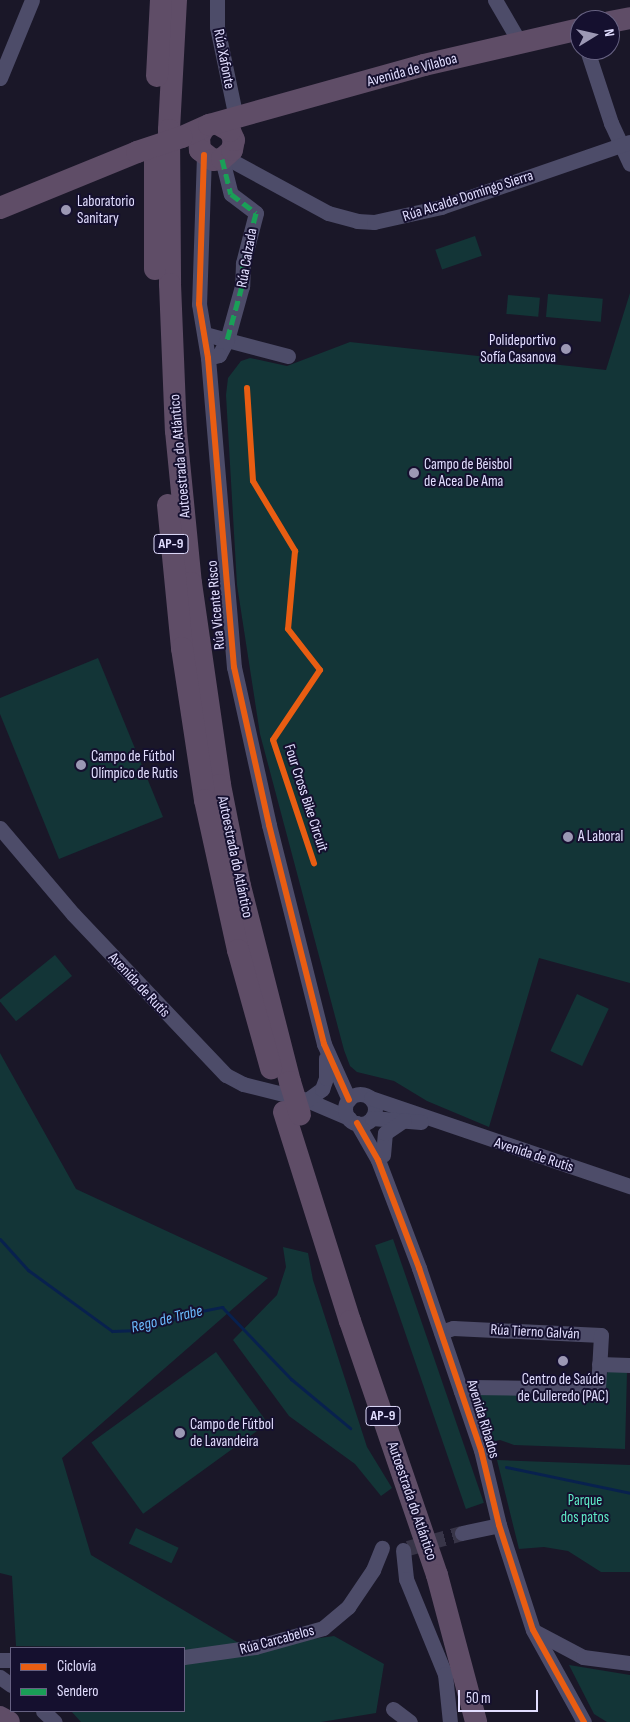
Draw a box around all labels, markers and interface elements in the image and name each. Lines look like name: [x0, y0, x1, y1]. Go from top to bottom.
north arrow: [570, 10, 620, 60]
street label: Rúa Xafonte: [209, 28, 239, 90]
text: N: [600, 28, 618, 38]
street label: Avenida de Vilaboa: [365, 49, 459, 91]
street label: Rúa Alcalde Domingo Sierra: [400, 166, 536, 226]
place label: Laboratorio Sanitary: [77, 192, 135, 227]
marker: Laboratorio Sanitary: [59, 203, 73, 217]
street label: Rúa Calzada: [233, 227, 261, 289]
place label: Polideportivo Sofía Casanova: [480, 331, 556, 366]
marker: Polideportivo Sofía Casanova: [560, 343, 572, 355]
street label: Autoestrada do Atlántico: [166, 393, 194, 519]
place label: Campo de Béisbol de Acea De Ama: [424, 455, 512, 490]
marker: Campo de Béisbol de Acea De Ama: [408, 467, 420, 479]
road number: AP-9: [154, 532, 188, 556]
street label: Rúa Vicente Risco: [203, 560, 229, 650]
street label: Four Cross Bike Circuit: [280, 742, 332, 854]
place label: Campo de Fútbol Olímpico de Rutis: [91, 747, 178, 782]
marker: Campo de Fútbol Olímpico de Rutis: [75, 759, 87, 771]
street label: Autoestrada do Atlántico: [213, 794, 257, 920]
place label: A Laboral: [578, 828, 623, 846]
marker: A Laboral: [562, 831, 574, 843]
street label: Avenida de Rutis: [104, 949, 174, 1021]
street label: Avenida de Rutis: [492, 1134, 576, 1176]
water label: Rego de Trabe: [129, 1302, 205, 1338]
street label: Rúa Tierno Galván: [490, 1321, 580, 1343]
marker: Centro de Saúde de Culleredo (PAC): [556, 1354, 570, 1368]
place label: Centro de Saúde de Culleredo (PAC): [518, 1370, 608, 1405]
street label: Avenida Ribados: [463, 1378, 503, 1460]
road number: AP-9: [366, 1404, 400, 1428]
place label: Campo de Fútbol de Lavandeira: [190, 1415, 274, 1450]
marker: Campo de Fútbol de Lavandeira: [174, 1427, 186, 1439]
street label: Autoestrada do Atlántico: [383, 1439, 441, 1563]
park label: Parque dos patos: [561, 1491, 609, 1526]
street label: Rúa Carcabelos: [238, 1621, 316, 1659]
legend: [10, 1647, 185, 1712]
text: Ciclovía: [57, 1657, 96, 1676]
scale bar: [460, 1680, 540, 1712]
text: Sendero: [57, 1682, 98, 1701]
text: 50 m: [466, 1689, 491, 1708]

